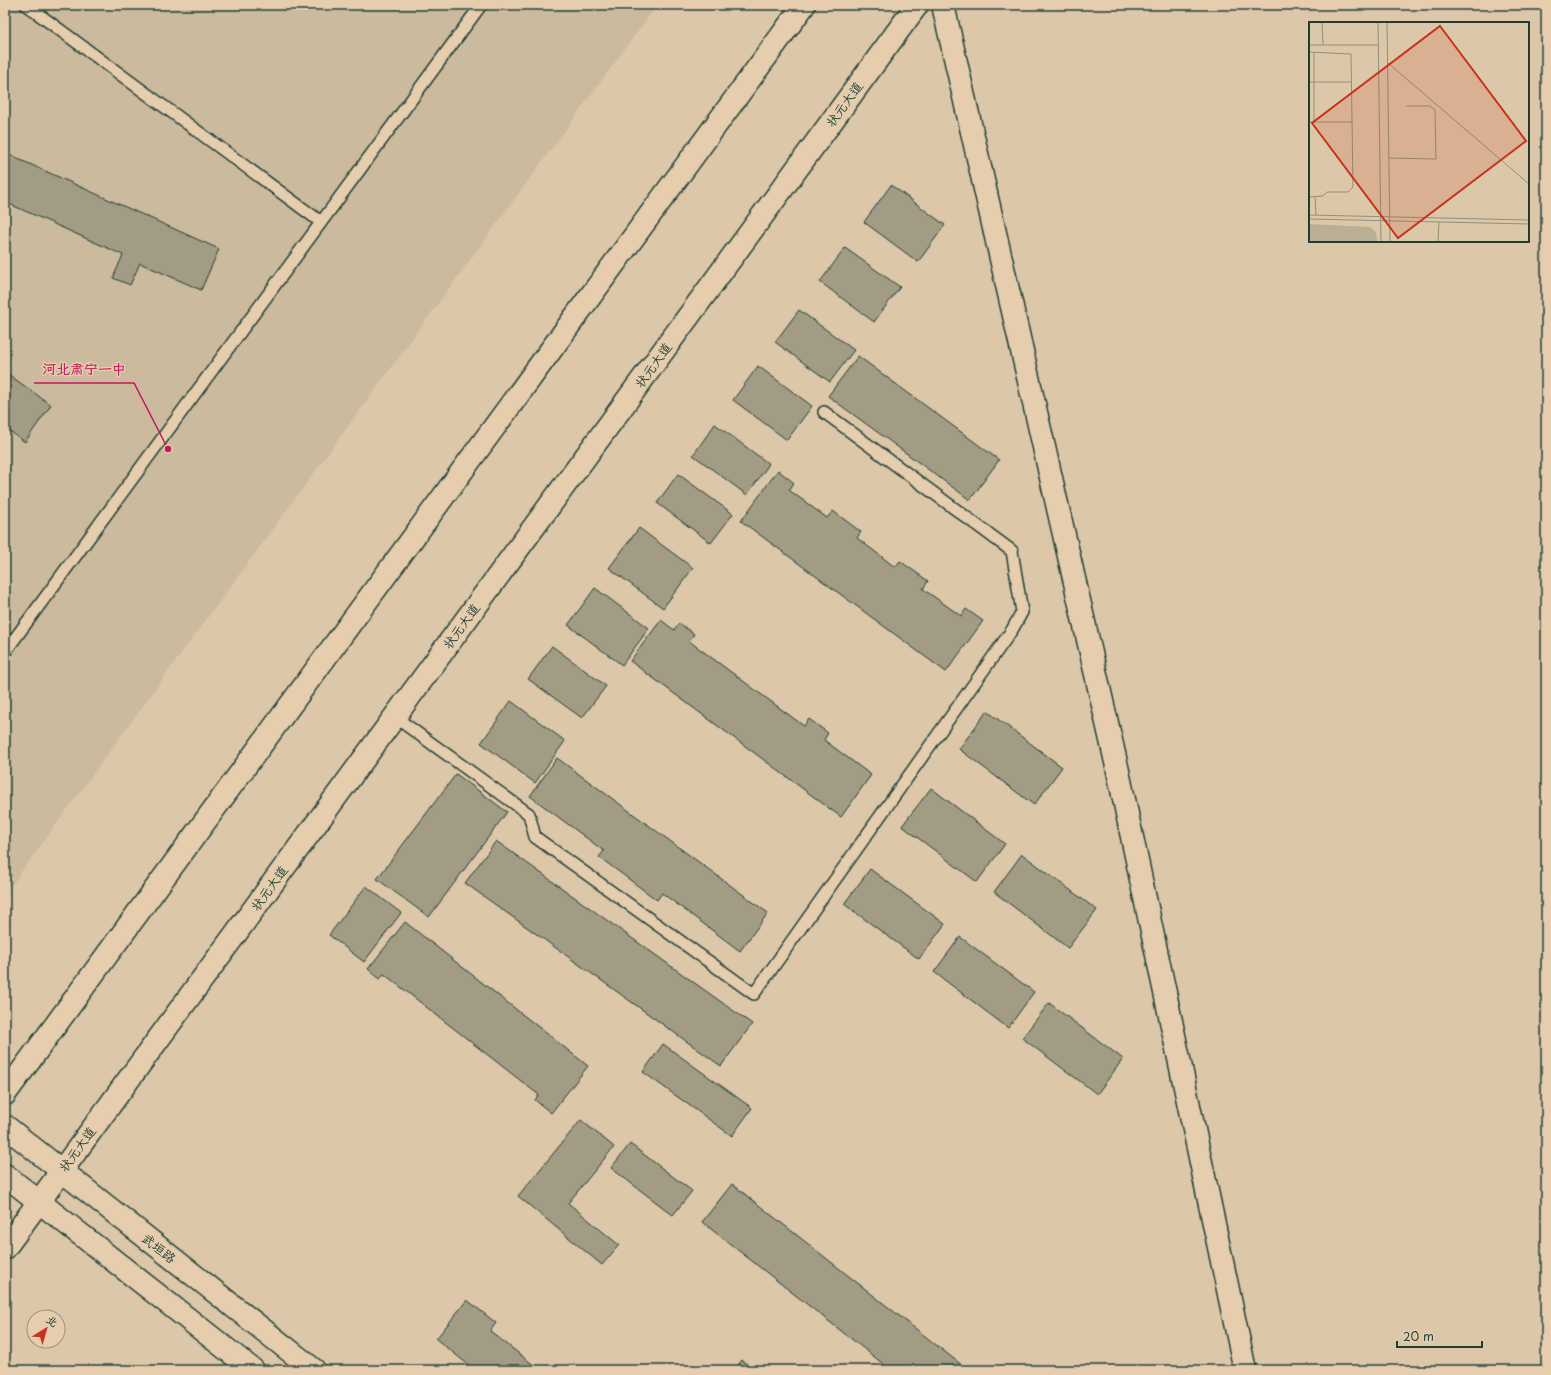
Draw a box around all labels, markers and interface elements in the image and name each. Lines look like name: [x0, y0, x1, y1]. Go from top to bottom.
inset map: [1309, 22, 1529, 242]
street label: 状元大道: [821, 77, 867, 130]
street label: 状元大道: [630, 338, 676, 391]
callout: 河北肃宁一中: [34, 357, 134, 383]
text: 河北肃宁一中: [42, 358, 126, 379]
street label: 状元大道: [438, 599, 484, 652]
street label: 状元大道: [246, 861, 292, 914]
street label: 状元大道: [54, 1122, 100, 1175]
street label: 武垣路: [138, 1228, 181, 1267]
north arrow: [26, 1309, 66, 1349]
text: 北: [43, 1311, 62, 1331]
scale bar: [1397, 1323, 1482, 1349]
text: 20 m: [1403, 1327, 1434, 1345]

